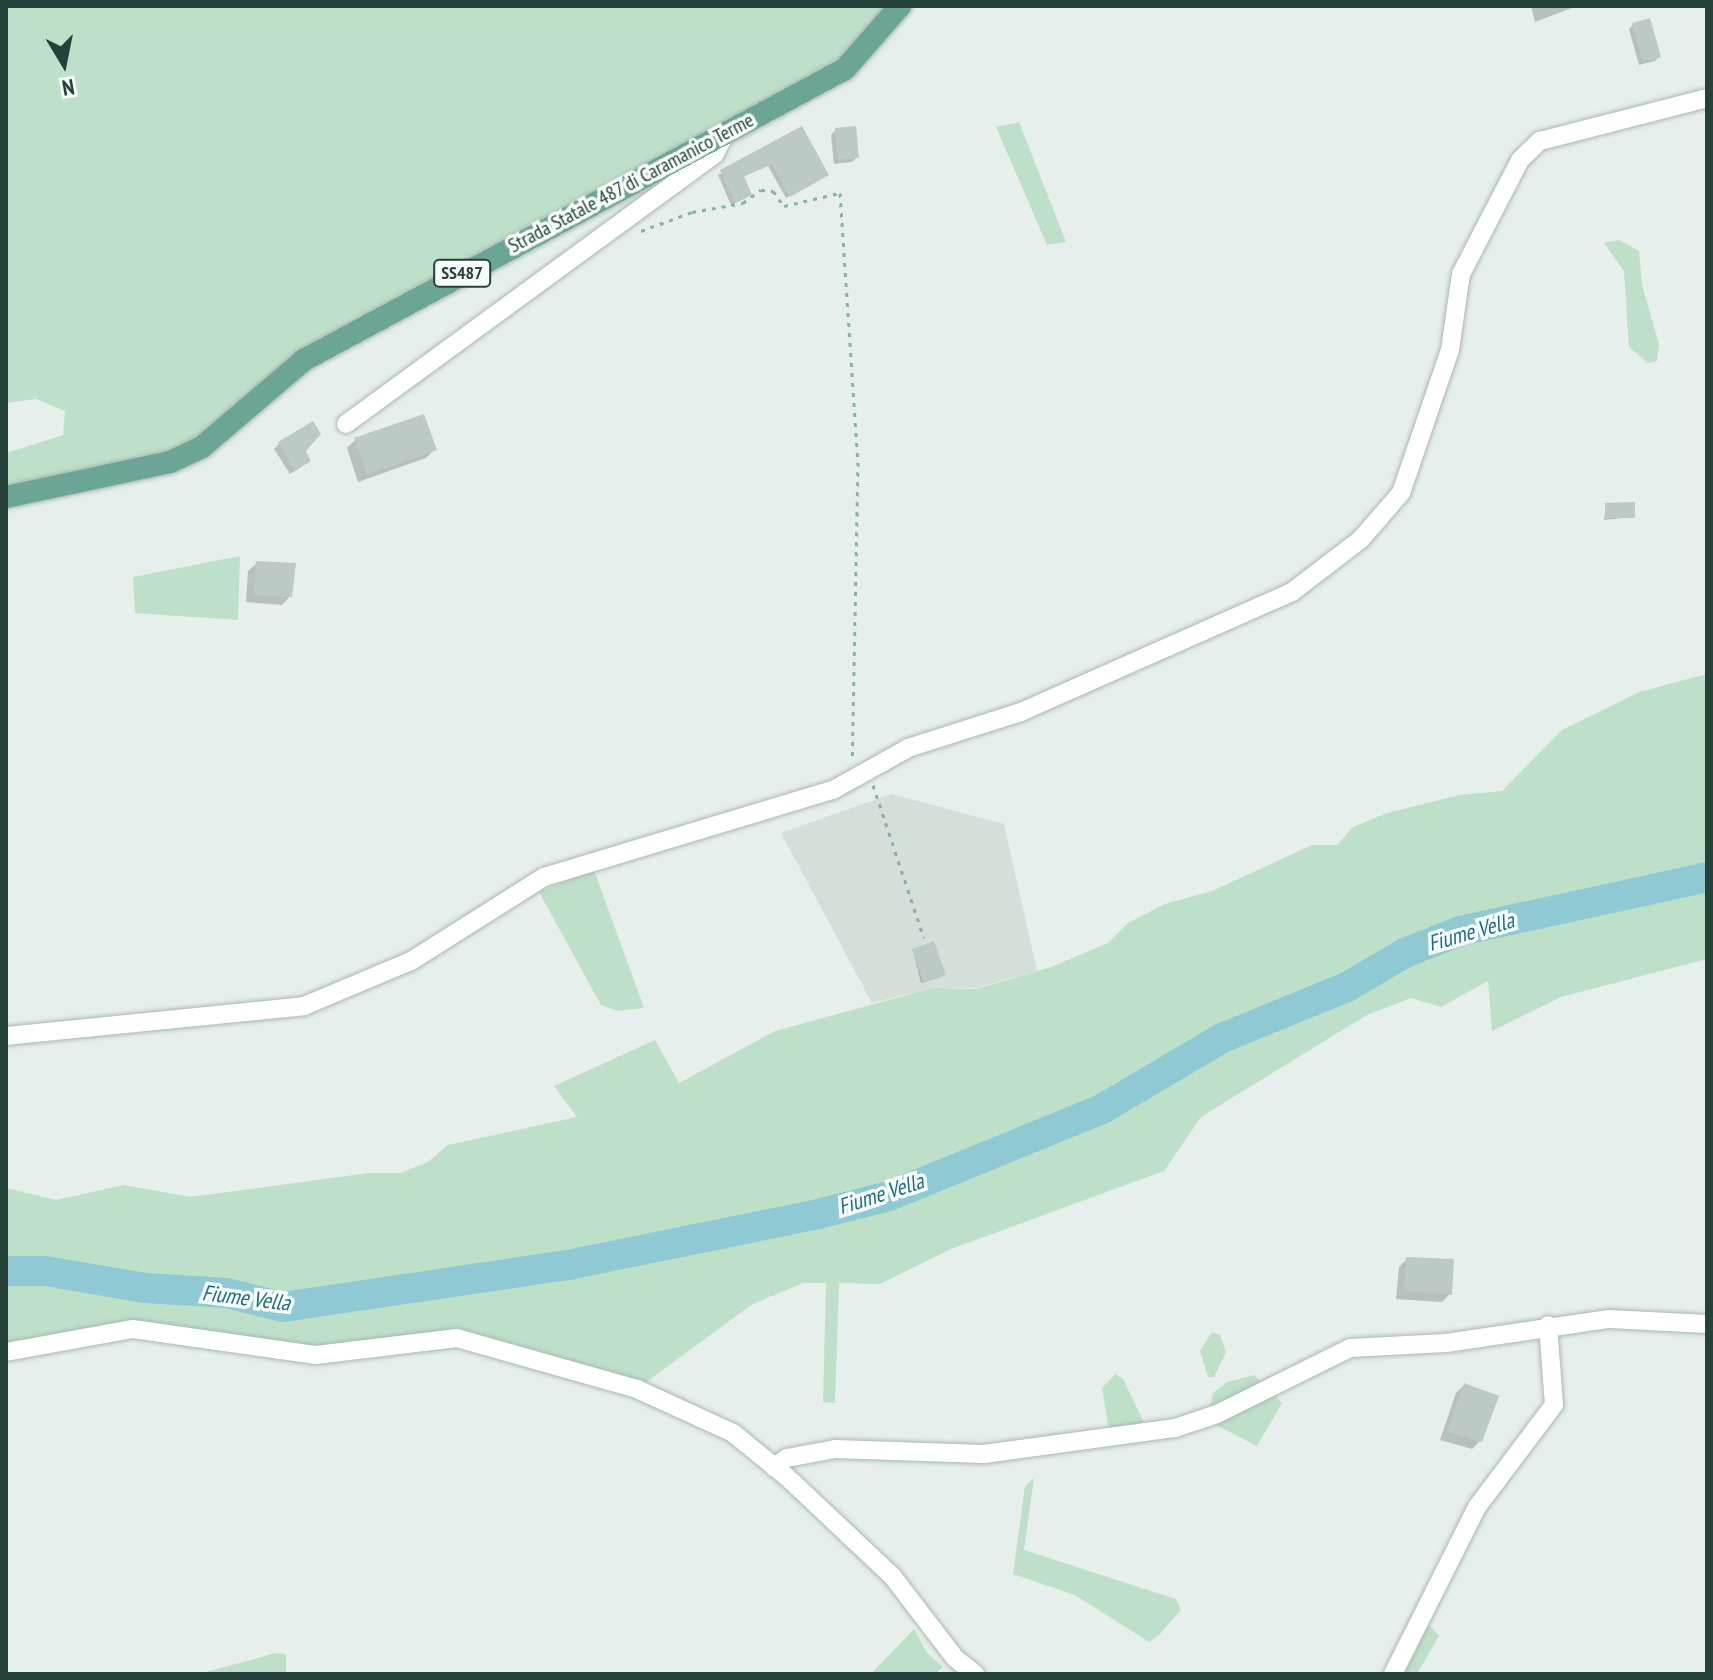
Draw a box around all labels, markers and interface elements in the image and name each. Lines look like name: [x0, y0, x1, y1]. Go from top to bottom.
north arrow: [24, 24, 104, 104]
text: N: [60, 73, 76, 102]
street label: Strada Statale 487 di Caramanico Terme: [504, 108, 758, 258]
road number: SS487: [432, 259, 492, 287]
water label: Fiume Vella: [1425, 907, 1517, 957]
water label: Fiume Vella: [835, 1168, 927, 1220]
water label: Fiume Vella: [200, 1279, 292, 1317]

